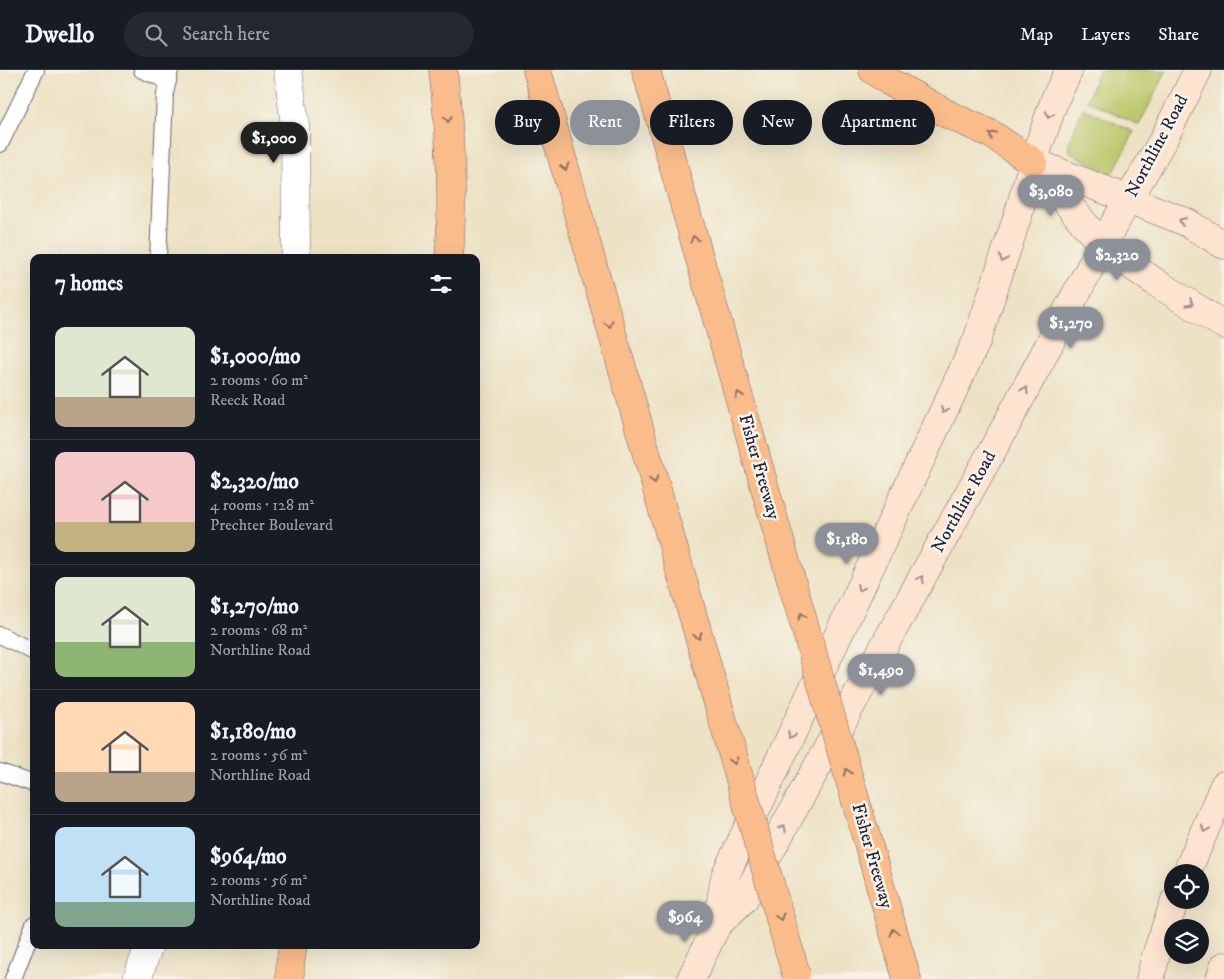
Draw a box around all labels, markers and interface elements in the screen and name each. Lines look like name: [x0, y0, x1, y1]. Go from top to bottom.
search box: [124, 12, 474, 57]
text: Dwello: [25, 20, 94, 50]
icon: search: [142, 21, 170, 49]
text: Search here: [182, 23, 270, 46]
text: Map: [1020, 24, 1053, 46]
text: Layers: [1081, 24, 1130, 46]
text: Share: [1158, 24, 1199, 46]
street label: Northline Road: [1121, 91, 1193, 201]
chip: Buy: [495, 100, 560, 145]
chip: Rent: [570, 100, 640, 145]
chip: Filters: [650, 100, 733, 145]
chip: New: [743, 100, 812, 145]
chip: Apartment: [822, 100, 935, 145]
one-way arrow: [1045, 110, 1055, 118]
one-way arrow: [442, 115, 453, 123]
pin: $1,000: [233, 122, 315, 164]
text: $1,000: [252, 128, 296, 148]
one-way arrow: [988, 132, 997, 142]
one-way arrow: [559, 163, 569, 171]
pin: $3,080: [1010, 174, 1092, 217]
text: $3,080: [1029, 181, 1073, 201]
one-way arrow: [1178, 216, 1187, 227]
one-way arrow: [689, 234, 700, 243]
pin: $2,320: [1076, 238, 1158, 281]
text: $2,320: [1095, 245, 1139, 265]
one-way arrow: [999, 254, 1009, 262]
icon: filters: [427, 270, 455, 298]
text: 7 homes: [55, 271, 123, 297]
one-way arrow: [1184, 297, 1193, 307]
pin: $1,270: [1030, 306, 1112, 349]
text: $1,270: [1049, 313, 1093, 333]
one-way arrow: [604, 319, 614, 327]
text: $1,000/mo: [210, 344, 300, 370]
icon: home: [95, 347, 155, 407]
text: 2 rooms · 60 m²: [210, 370, 308, 390]
one-way arrow: [1019, 387, 1029, 396]
text: Reeck Road: [210, 390, 285, 410]
one-way arrow: [734, 391, 744, 400]
one-way arrow: [939, 405, 950, 414]
street label: Fisher Freeway: [733, 412, 785, 523]
street label: Northline Road: [927, 447, 1001, 557]
text: $2,320/mo: [210, 469, 299, 495]
icon: home: [95, 472, 155, 532]
one-way arrow: [648, 475, 658, 483]
text: 4 rooms · 128 m²: [210, 495, 314, 515]
text: Prechter Boulevard: [210, 515, 333, 535]
pin: $1,180: [806, 522, 888, 565]
text: $1,180: [826, 529, 868, 549]
one-way arrow: [915, 575, 925, 584]
one-way arrow: [856, 583, 866, 592]
text: $1,270/mo: [210, 594, 299, 620]
icon: home: [95, 597, 155, 657]
one-way arrow: [797, 612, 808, 621]
text: 2 rooms · 68 m²: [210, 620, 307, 640]
one-way arrow: [693, 632, 703, 640]
text: Northline Road: [210, 640, 310, 660]
pin: $1,490: [840, 654, 922, 696]
text: $1,490: [858, 660, 904, 680]
text: $1,180/mo: [210, 719, 296, 745]
icon: home: [95, 722, 155, 782]
one-way arrow: [787, 730, 797, 739]
text: 2 rooms · 56 m²: [210, 745, 307, 765]
one-way arrow: [729, 756, 739, 764]
text: Northline Road: [210, 765, 310, 785]
one-way arrow: [843, 769, 853, 777]
street label: Fisher Freeway: [846, 801, 898, 912]
one-way arrow: [1201, 824, 1212, 833]
one-way arrow: [777, 825, 787, 834]
text: $964/mo: [210, 844, 287, 870]
icon: home: [95, 847, 155, 907]
map controls: [1164, 864, 1209, 964]
button: locate: [1164, 864, 1209, 909]
text: 2 rooms · 56 m²: [210, 870, 307, 890]
text: Northline Road: [210, 890, 310, 910]
pin: $964: [655, 900, 715, 943]
text: $964: [668, 907, 702, 927]
one-way arrow: [774, 912, 784, 920]
button: layers: [1164, 919, 1209, 964]
one-way arrow: [889, 929, 899, 937]

